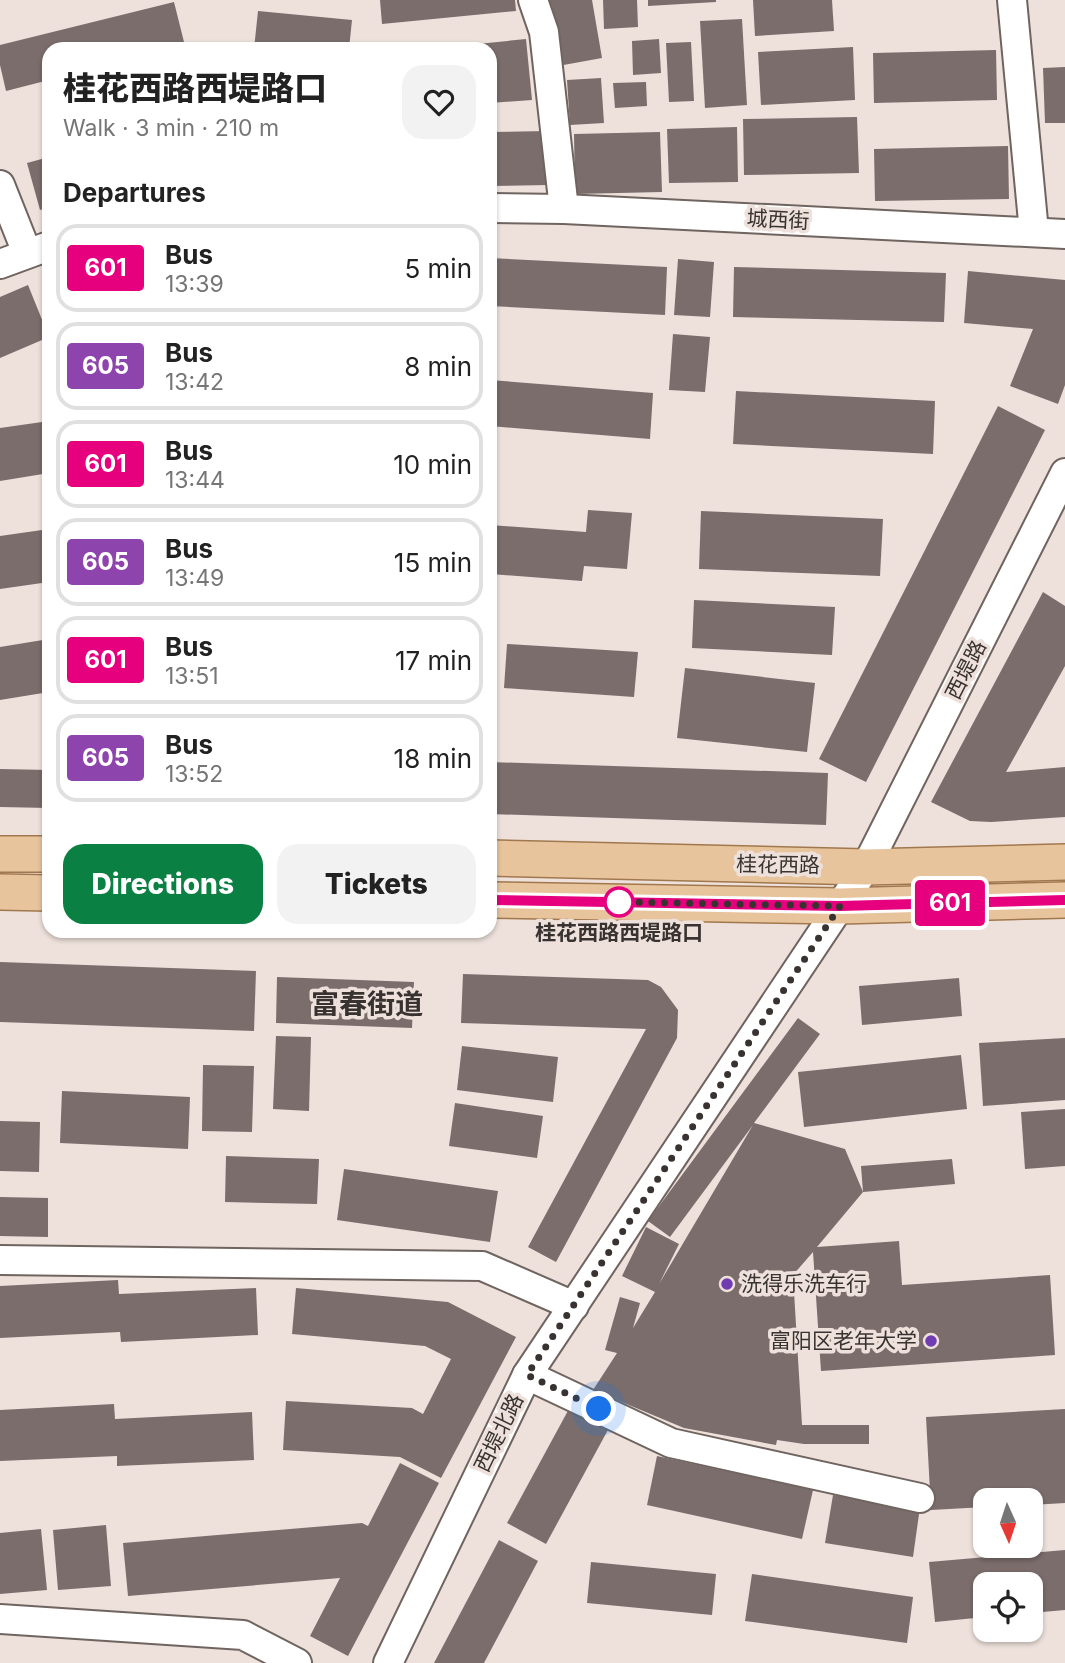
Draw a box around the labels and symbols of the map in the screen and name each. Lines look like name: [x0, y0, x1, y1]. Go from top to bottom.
street label: 城西街: [746, 205, 810, 234]
street label: 西堤路: [940, 636, 991, 704]
street label: 桂花西路: [736, 851, 820, 878]
line badge: 601: [910, 880, 990, 926]
marker: 桂花西路西堤路口: [604, 887, 634, 917]
place label: 桂花西路西堤路口: [535, 920, 703, 945]
district label: 富春街道: [311, 987, 423, 1021]
place label: 洗得乐洗车行: [741, 1271, 867, 1296]
marker: 洗得乐洗车行: [719, 1276, 735, 1292]
place label: 富阳区老年大学: [770, 1328, 917, 1353]
marker: 富阳区老年大学: [923, 1333, 939, 1349]
street label: 西堤北路: [469, 1390, 528, 1476]
your location: [581, 1391, 616, 1426]
north arrow: [973, 1488, 1043, 1558]

